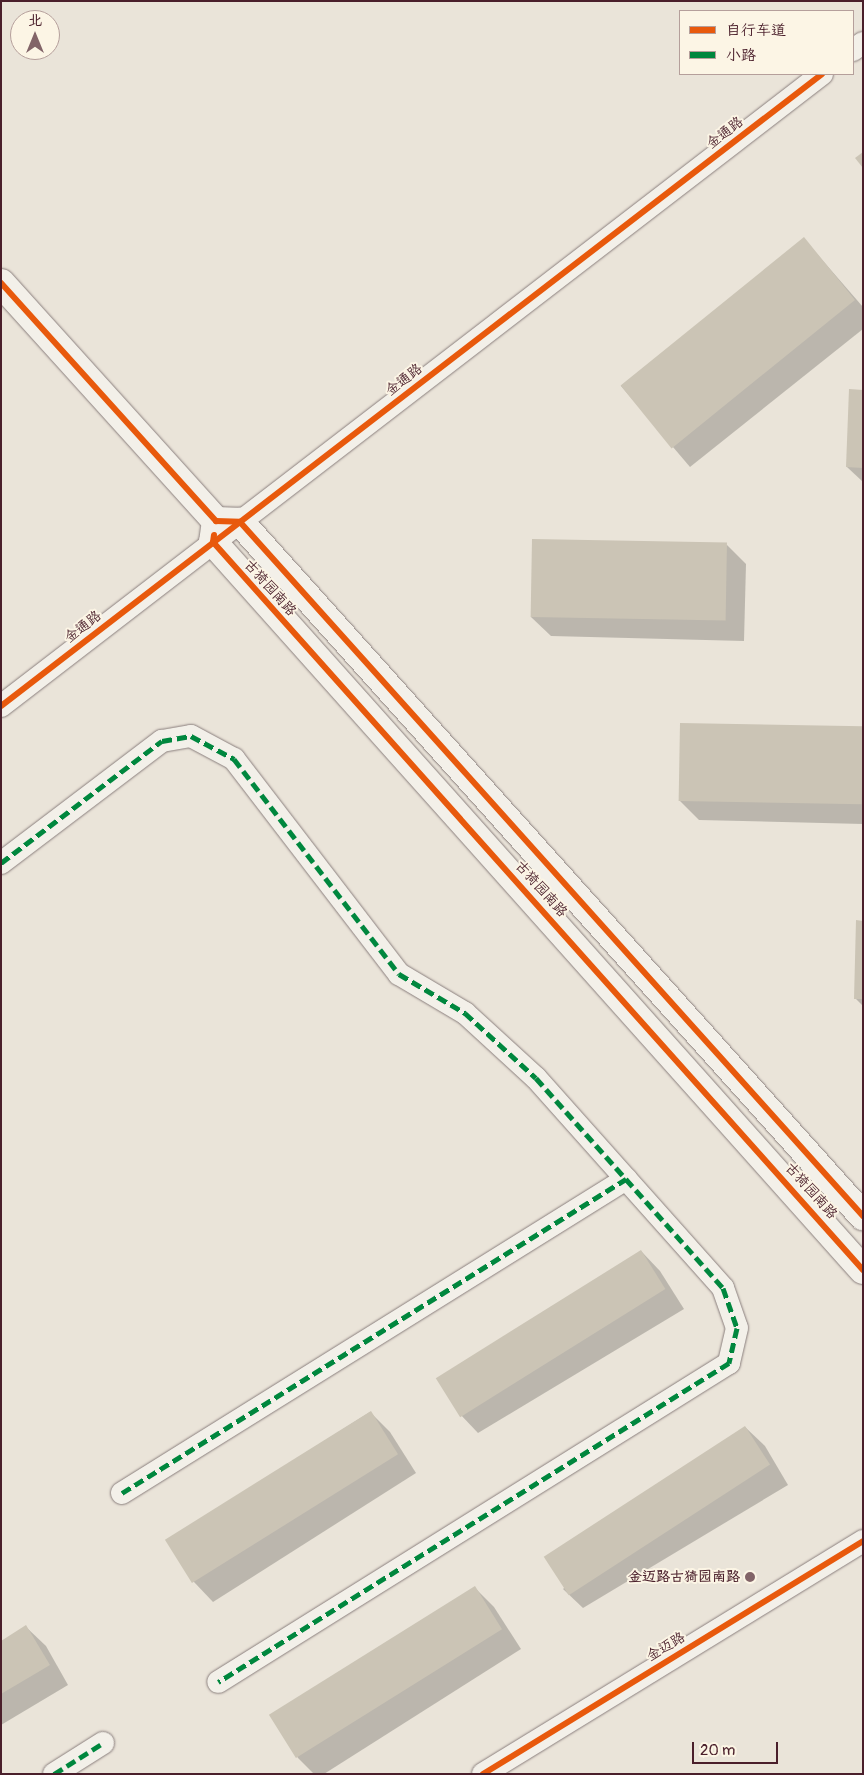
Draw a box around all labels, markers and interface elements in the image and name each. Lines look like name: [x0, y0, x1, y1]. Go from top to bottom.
north arrow: [10, 10, 60, 60]
legend: [679, 10, 854, 75]
text: 北: [28, 12, 42, 29]
text: 自行车道: [726, 21, 786, 40]
text: 小路: [726, 46, 756, 65]
street label: 金通路: [703, 113, 747, 153]
street label: 金通路: [382, 360, 426, 400]
street label: 古猗园南路: [240, 556, 300, 620]
street label: 金通路: [61, 607, 105, 647]
street label: 古猗园南路: [511, 857, 571, 921]
street label: 古猗园南路: [781, 1159, 841, 1223]
place label: 金迈路古猗园南路: [628, 1569, 740, 1585]
marker: 金迈路古猗园南路: [744, 1571, 756, 1583]
street label: 金迈路: [644, 1629, 688, 1665]
scale bar: [694, 1732, 780, 1764]
text: 20 m: [700, 1741, 735, 1760]

